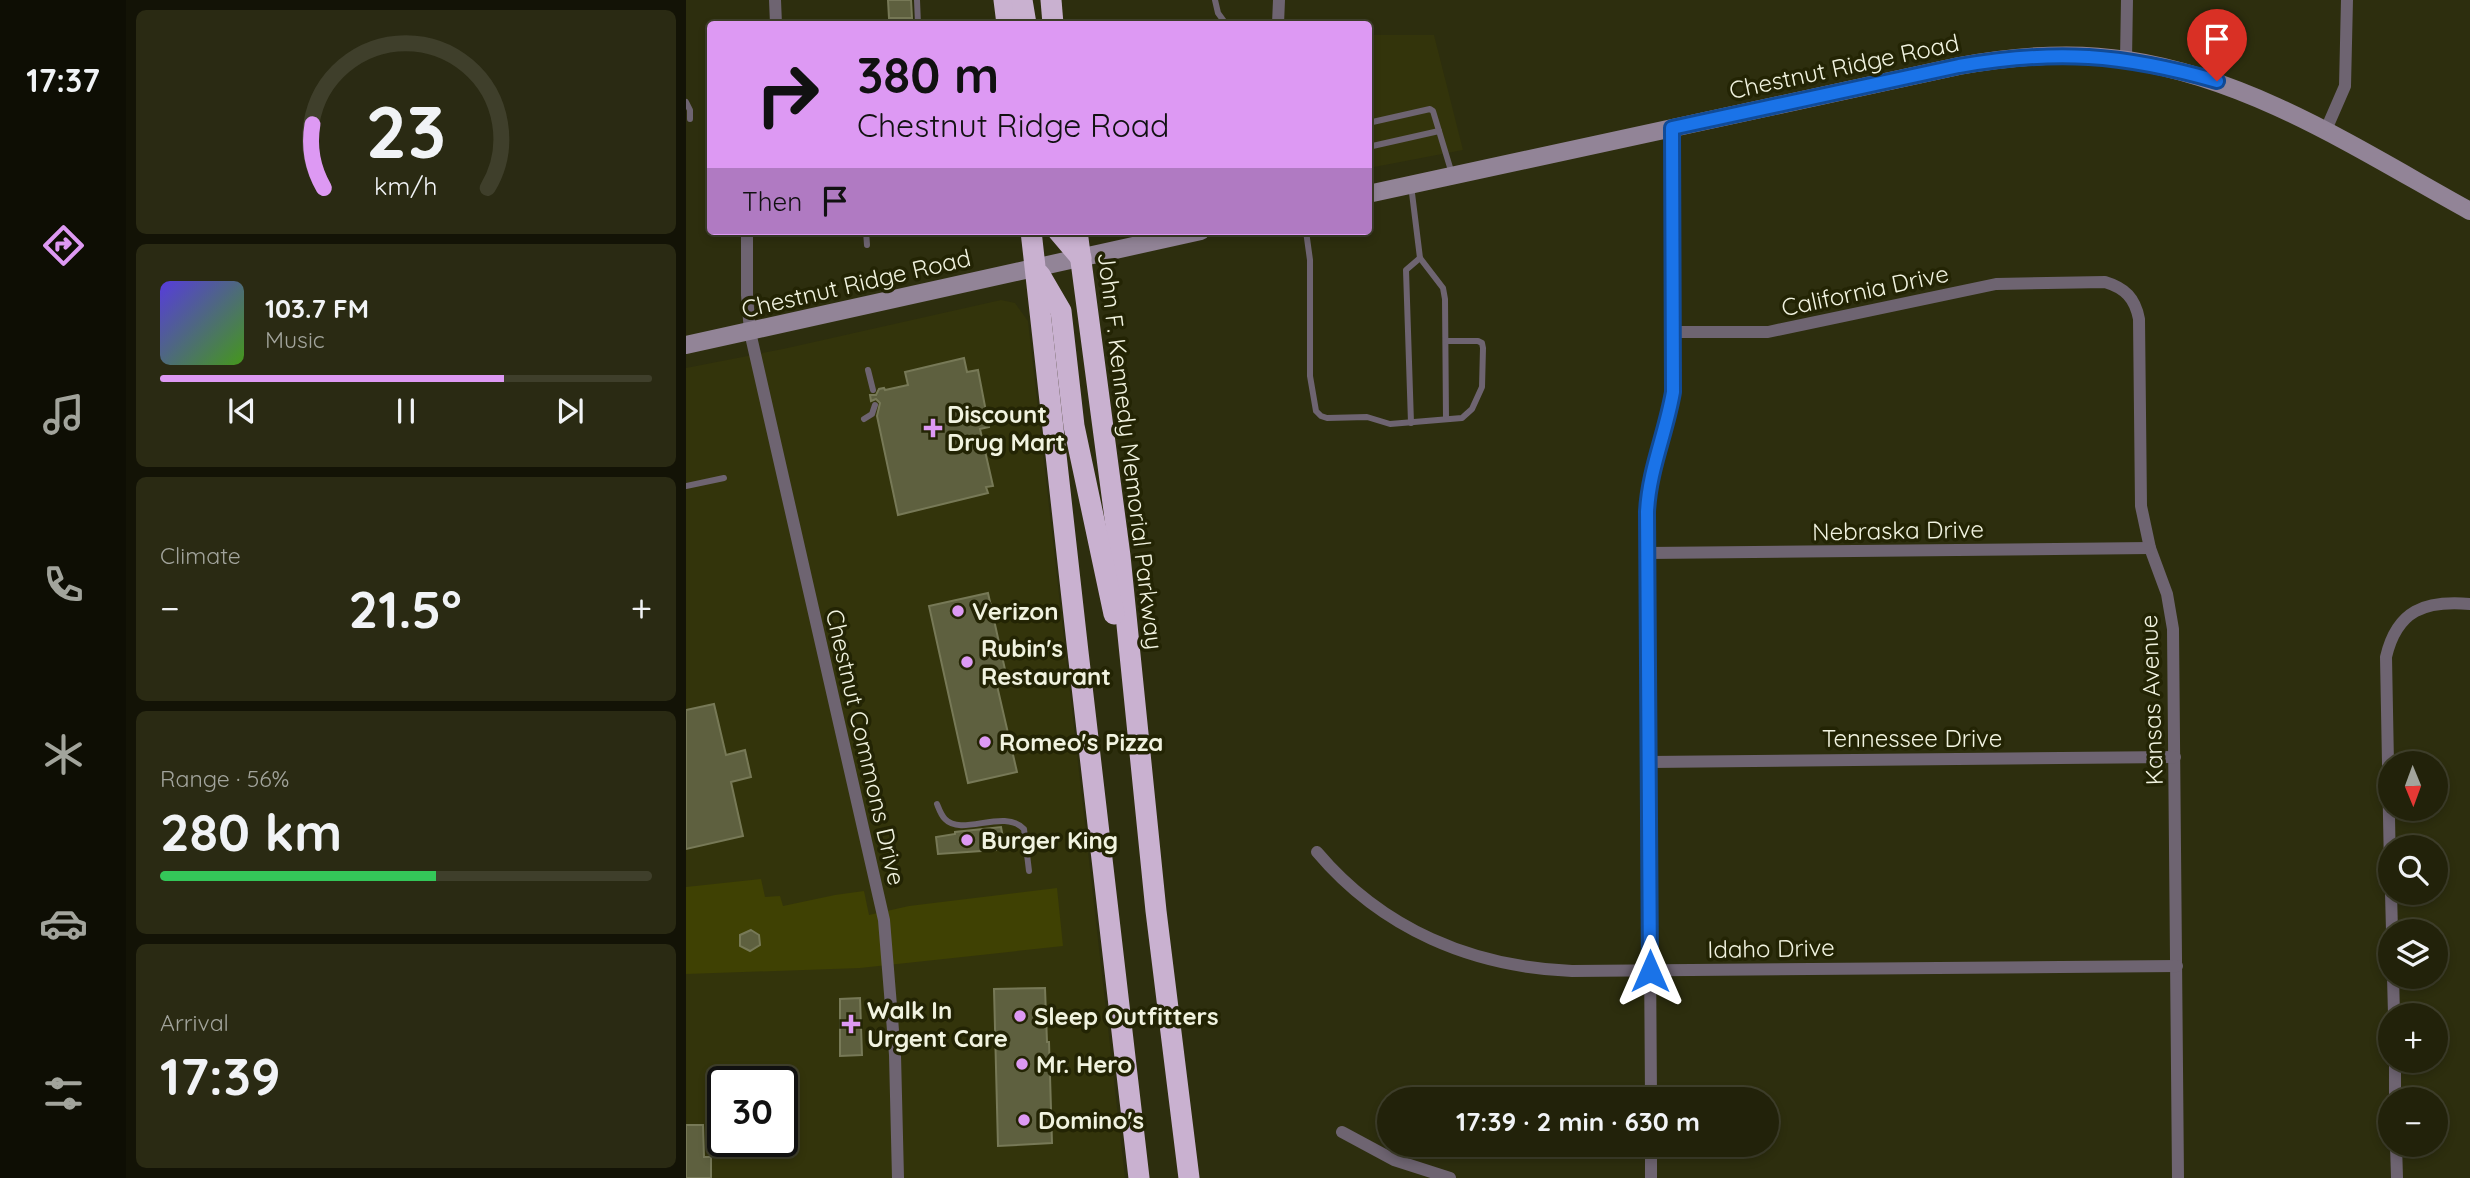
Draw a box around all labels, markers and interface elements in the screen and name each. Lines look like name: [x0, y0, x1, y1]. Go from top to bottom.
pin: [2187, 9, 2247, 81]
icon: arrive: [2198, 20, 2236, 58]
street label: Chestnut Ridge Road: [1726, 27, 1962, 105]
text: 380 m: [857, 44, 999, 105]
icon: right: [742, 49, 833, 140]
text: 17:37: [26, 60, 100, 100]
text: 23: [366, 85, 446, 176]
text: Chestnut Ridge Road: [857, 105, 1170, 145]
text: km/h: [374, 170, 438, 201]
icon: arrive: [816, 182, 854, 220]
text: Then: [742, 185, 802, 218]
icon: directions: [39, 221, 88, 270]
street label: Chestnut Ridge Road: [738, 242, 974, 324]
street label: John F. Kennedy Memorial Parkway: [1092, 251, 1170, 651]
street label: California Drive: [1779, 258, 1951, 322]
text: 103.7 FM: [265, 292, 369, 325]
text: Music: [265, 325, 325, 354]
icon: music: [39, 390, 88, 439]
icon: previous: [223, 392, 261, 430]
icon: pause: [387, 392, 425, 430]
icon: next: [551, 392, 589, 430]
place label: Discount Drug Mart: [947, 399, 1065, 457]
marker: Discount Drug Mart: [925, 420, 941, 436]
street label: Nebraska Drive: [1812, 514, 1984, 546]
text: Climate: [160, 541, 241, 570]
icon: phone: [39, 560, 88, 609]
text: 21.5°: [349, 576, 462, 641]
text: −: [160, 584, 180, 632]
text: +: [631, 584, 652, 632]
place label: Verizon: [972, 596, 1059, 626]
marker: Verizon: [950, 603, 966, 619]
street label: Chestnut Commons Drive: [820, 606, 912, 888]
street label: Kansas Avenue: [2133, 614, 2169, 786]
place label: Rubin's Restaurant: [981, 633, 1111, 691]
marker: Rubin's Restaurant: [959, 654, 975, 670]
street label: Tennessee Drive: [1822, 723, 2002, 753]
place label: Romeo's Pizza: [999, 727, 1163, 757]
icon: climate: [39, 730, 88, 779]
marker: Romeo's Pizza: [977, 734, 993, 750]
north arrow: [2378, 751, 2448, 821]
map controls: [2378, 751, 2448, 1157]
text: Range · 56%: [160, 764, 289, 793]
text: 280 km: [160, 799, 342, 864]
place label: Burger King: [981, 825, 1118, 855]
marker: Burger King: [959, 832, 975, 848]
button: search: [2378, 835, 2448, 905]
icon: car: [39, 899, 88, 948]
button: layers: [2378, 919, 2448, 989]
street label: Idaho Drive: [1707, 932, 1835, 964]
position arrow: [1613, 934, 1687, 1008]
place label: Walk In Urgent Care: [867, 995, 1008, 1053]
place label: Sleep Outfitters: [1034, 1001, 1219, 1031]
button: +: [2378, 1003, 2448, 1073]
text: Arrival: [160, 1008, 229, 1037]
marker: Sleep Outfitters: [1012, 1008, 1028, 1024]
marker: Walk In Urgent Care: [841, 1014, 861, 1034]
text: 17:39: [160, 1043, 280, 1108]
place label: Mr. Hero: [1036, 1049, 1132, 1079]
marker: Mr. Hero: [1014, 1056, 1030, 1072]
speed limit sign: 30: [707, 1066, 798, 1157]
icon: filters: [39, 1069, 88, 1118]
button: −: [2378, 1087, 2448, 1157]
place label: Domino's: [1038, 1105, 1144, 1135]
text: 17:39 · 2 min · 630 m: [1456, 1105, 1700, 1138]
marker: Domino's: [1016, 1112, 1032, 1128]

